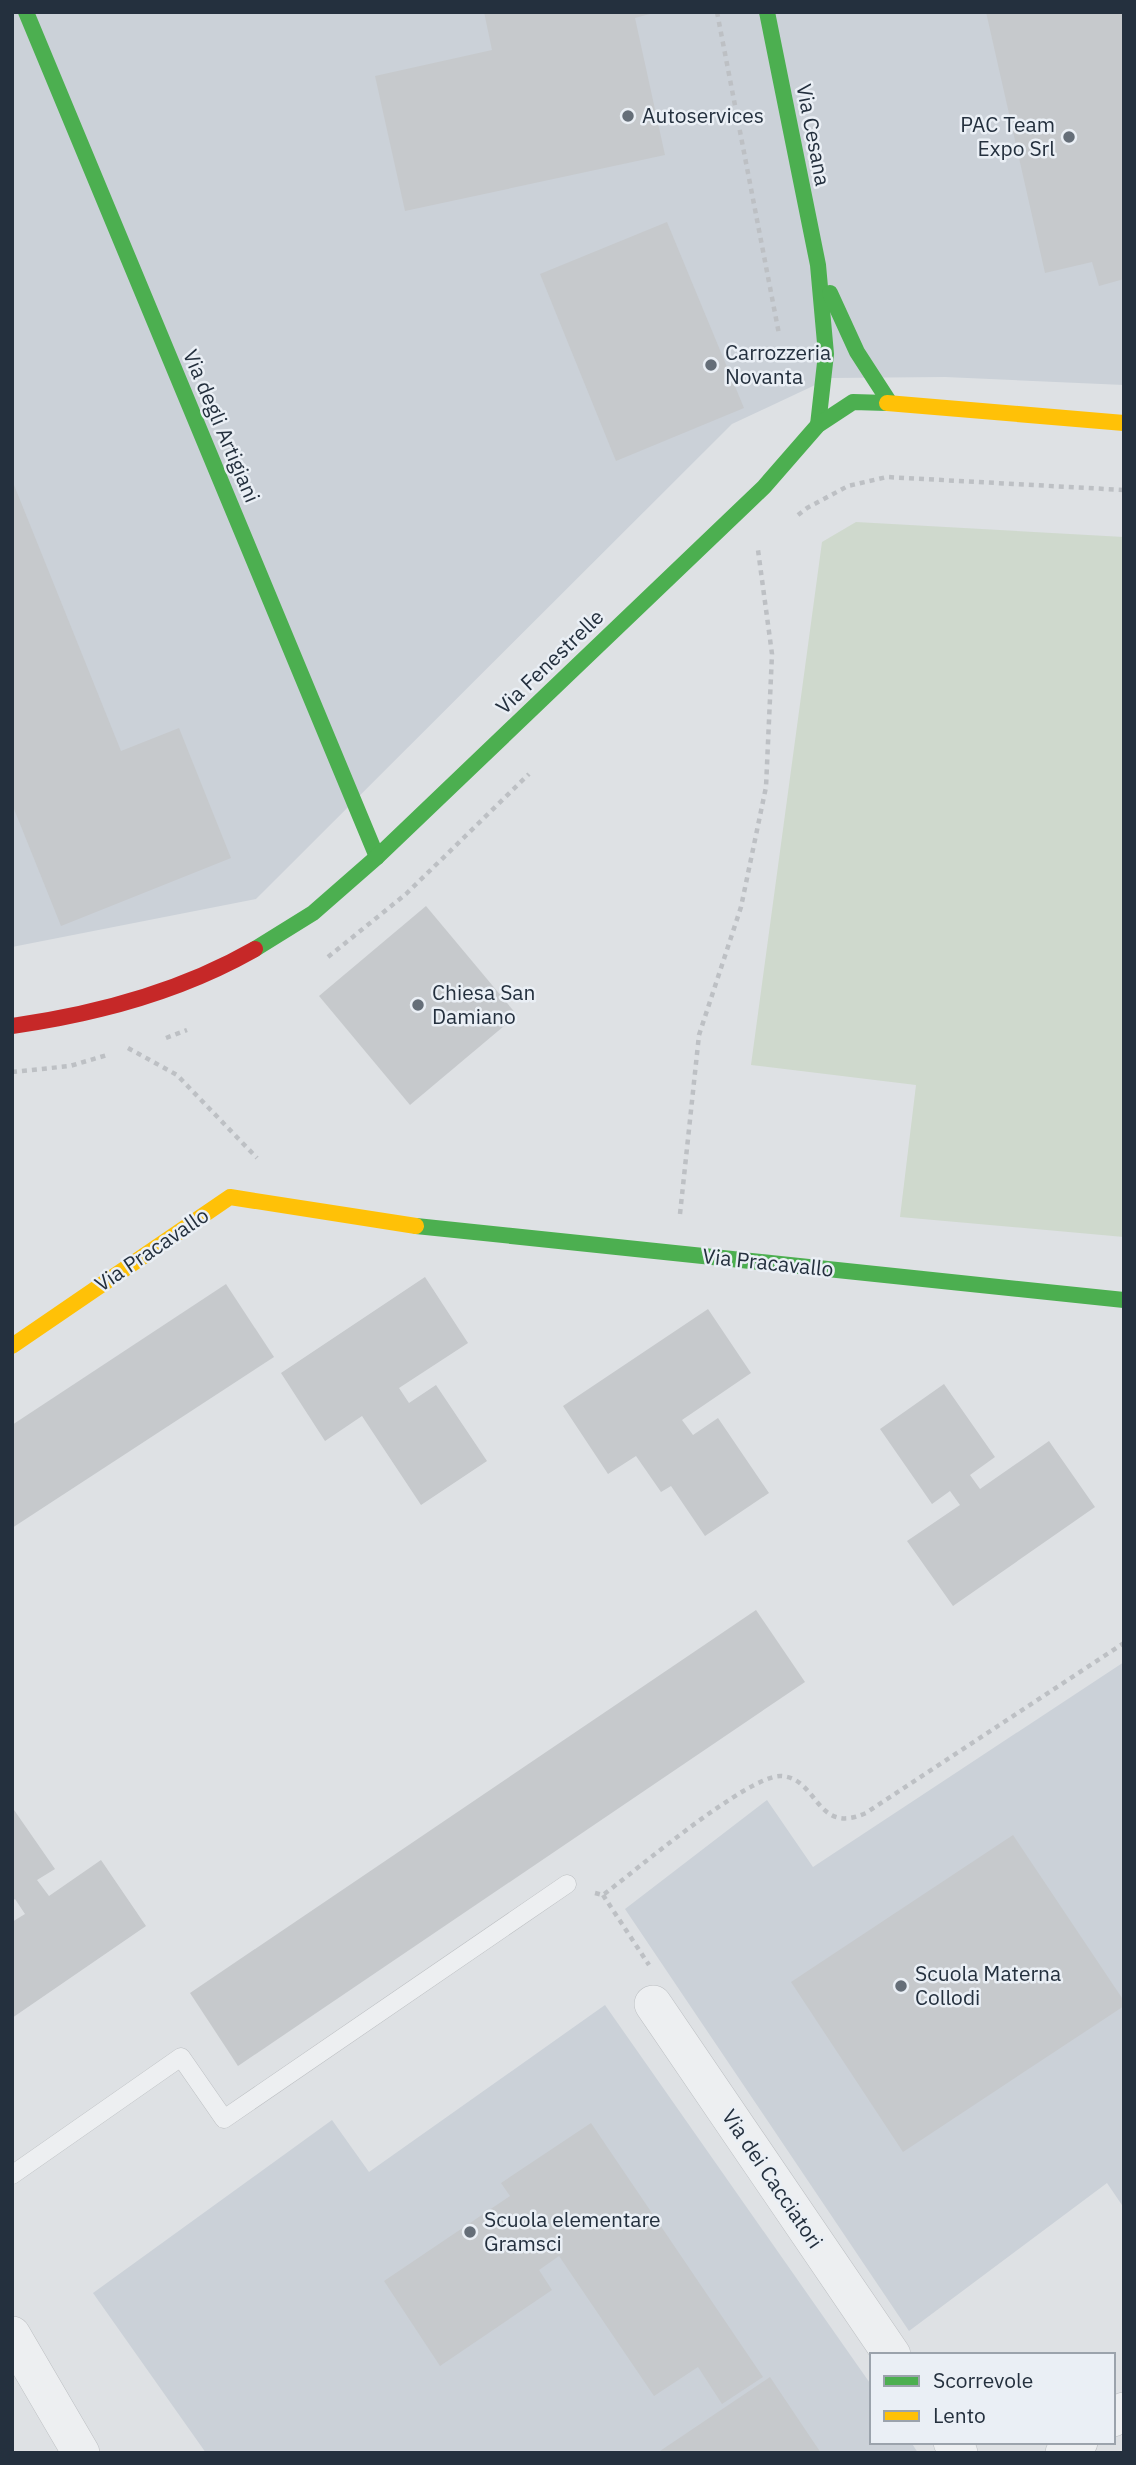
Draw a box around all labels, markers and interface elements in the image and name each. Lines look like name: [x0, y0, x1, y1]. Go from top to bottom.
street label: Via Cesana: [790, 81, 838, 188]
place label: Autoservices: [642, 101, 764, 129]
marker: Autoservices: [620, 108, 636, 124]
place label: PAC Team Expo Srl: [960, 110, 1055, 162]
marker: PAC Team Expo Srl: [1061, 129, 1077, 145]
place label: Carrozzeria Novanta: [725, 338, 831, 390]
street label: Via degli Artigiani: [177, 345, 267, 506]
marker: Carrozzeria Novanta: [703, 357, 719, 373]
street label: Via Fenestrelle: [489, 603, 609, 720]
place label: Chiesa San Damiano: [432, 978, 536, 1030]
marker: Chiesa San Damiano: [410, 997, 426, 1013]
street label: Via Pracavallo: [89, 1201, 214, 1298]
street label: Via Pracavallo: [701, 1241, 835, 1283]
place label: Scuola Materna Collodi: [915, 1959, 1061, 2011]
marker: Scuola Materna Collodi: [893, 1978, 909, 1994]
street label: Via dei Cacciatori: [716, 2104, 830, 2253]
place label: Scuola elementare Gramsci: [484, 2205, 661, 2257]
marker: Scuola elementare Gramsci: [462, 2224, 478, 2240]
legend: [870, 2353, 1115, 2444]
text: Scorrevole: [933, 2366, 1033, 2394]
text: Lento: [933, 2401, 986, 2429]

